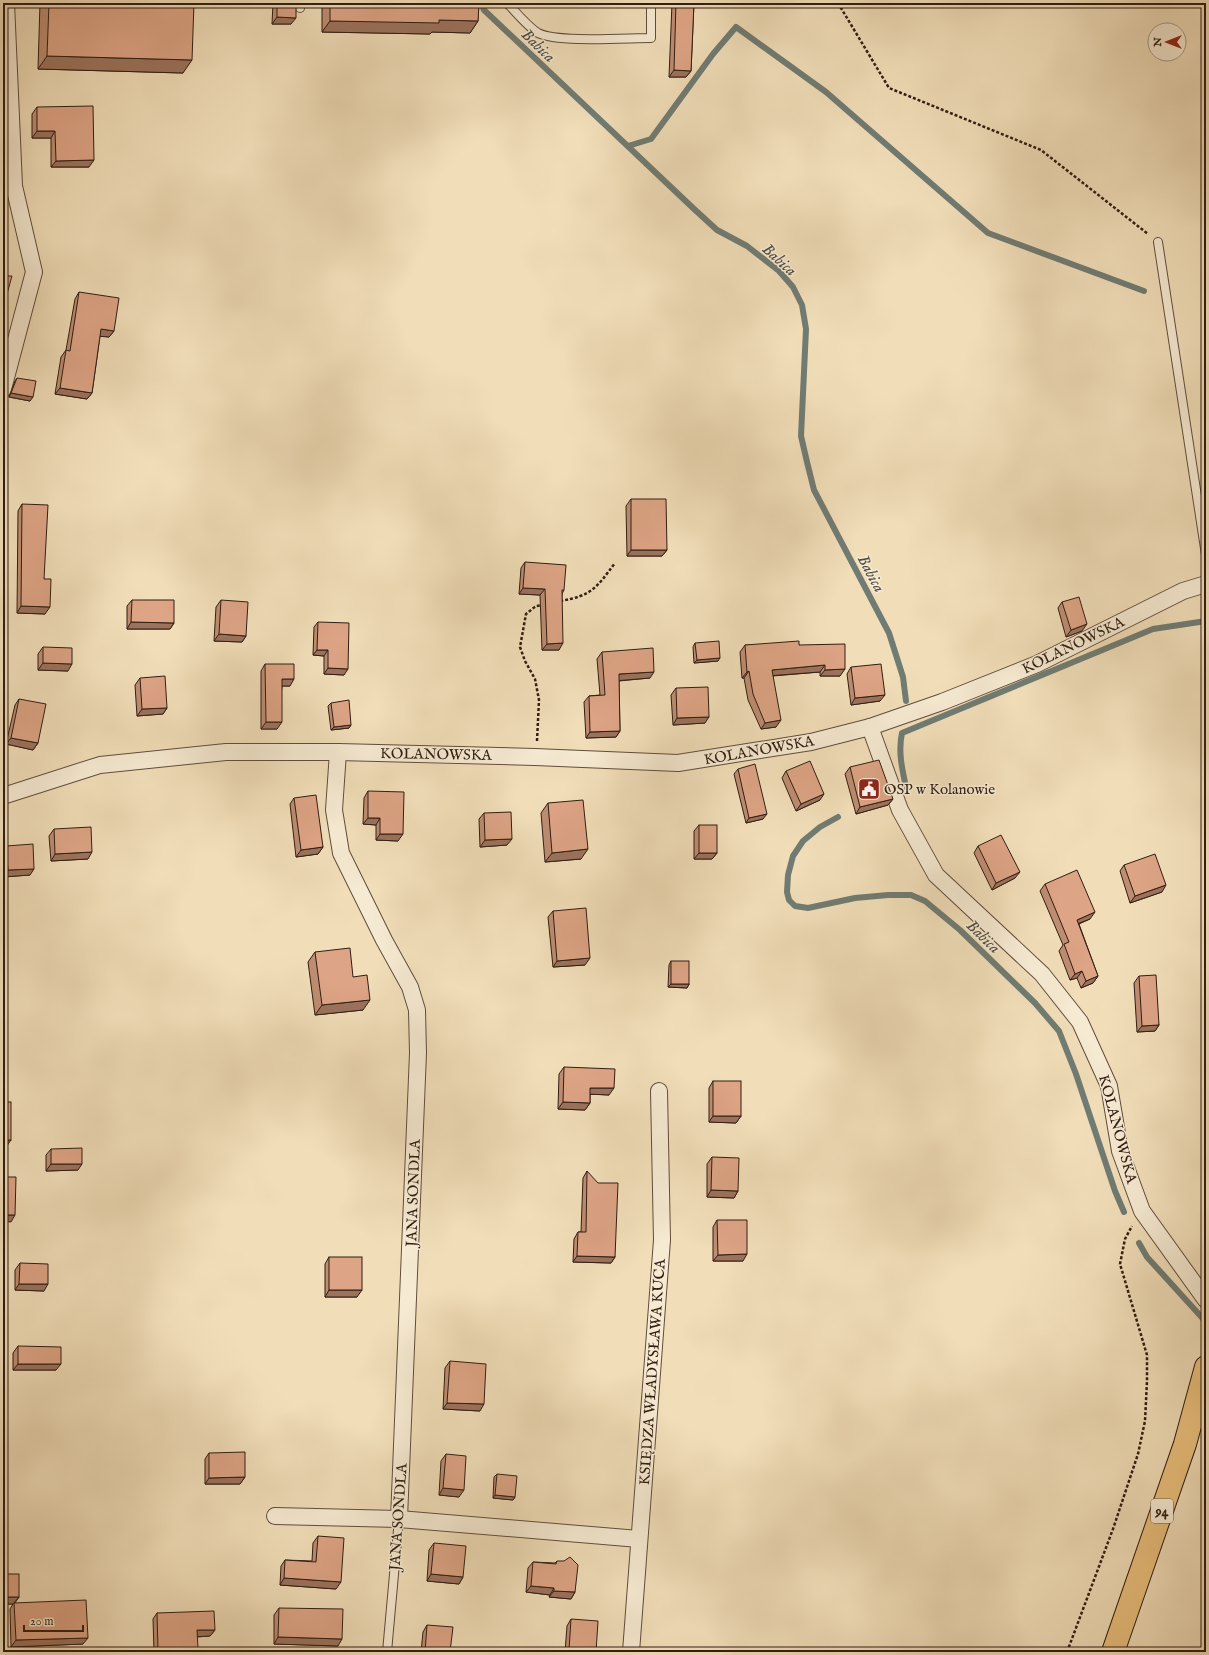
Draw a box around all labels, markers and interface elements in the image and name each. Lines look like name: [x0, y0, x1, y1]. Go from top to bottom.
north arrow: [1147, 22, 1187, 62]
water label: Babica: [516, 25, 559, 67]
text: N: [1151, 37, 1165, 48]
water label: Babica: [757, 240, 800, 281]
water label: Babica: [852, 552, 888, 596]
street label: KOLANOWSKA: [1019, 612, 1128, 678]
street label: KOLANOWSKA: [702, 731, 817, 770]
street label: KOLANOWSKA: [380, 744, 493, 765]
public building icon: OSP w Kolanowie: [856, 776, 882, 802]
place label: OSP w Kolanowie: [884, 780, 995, 799]
water label: Babica: [961, 916, 1004, 958]
street label: KOLANOWSKA: [1094, 1073, 1141, 1186]
street label: JANA SONDLA: [402, 1138, 425, 1249]
street label: KSIĘDZA WŁADYSŁAWA KUCA: [635, 1257, 670, 1486]
street label: JANA SONDLA: [385, 1462, 412, 1573]
road number: 94: [1151, 1499, 1173, 1523]
scale bar: [24, 1607, 83, 1633]
text: 20 m: [30, 1614, 53, 1629]

